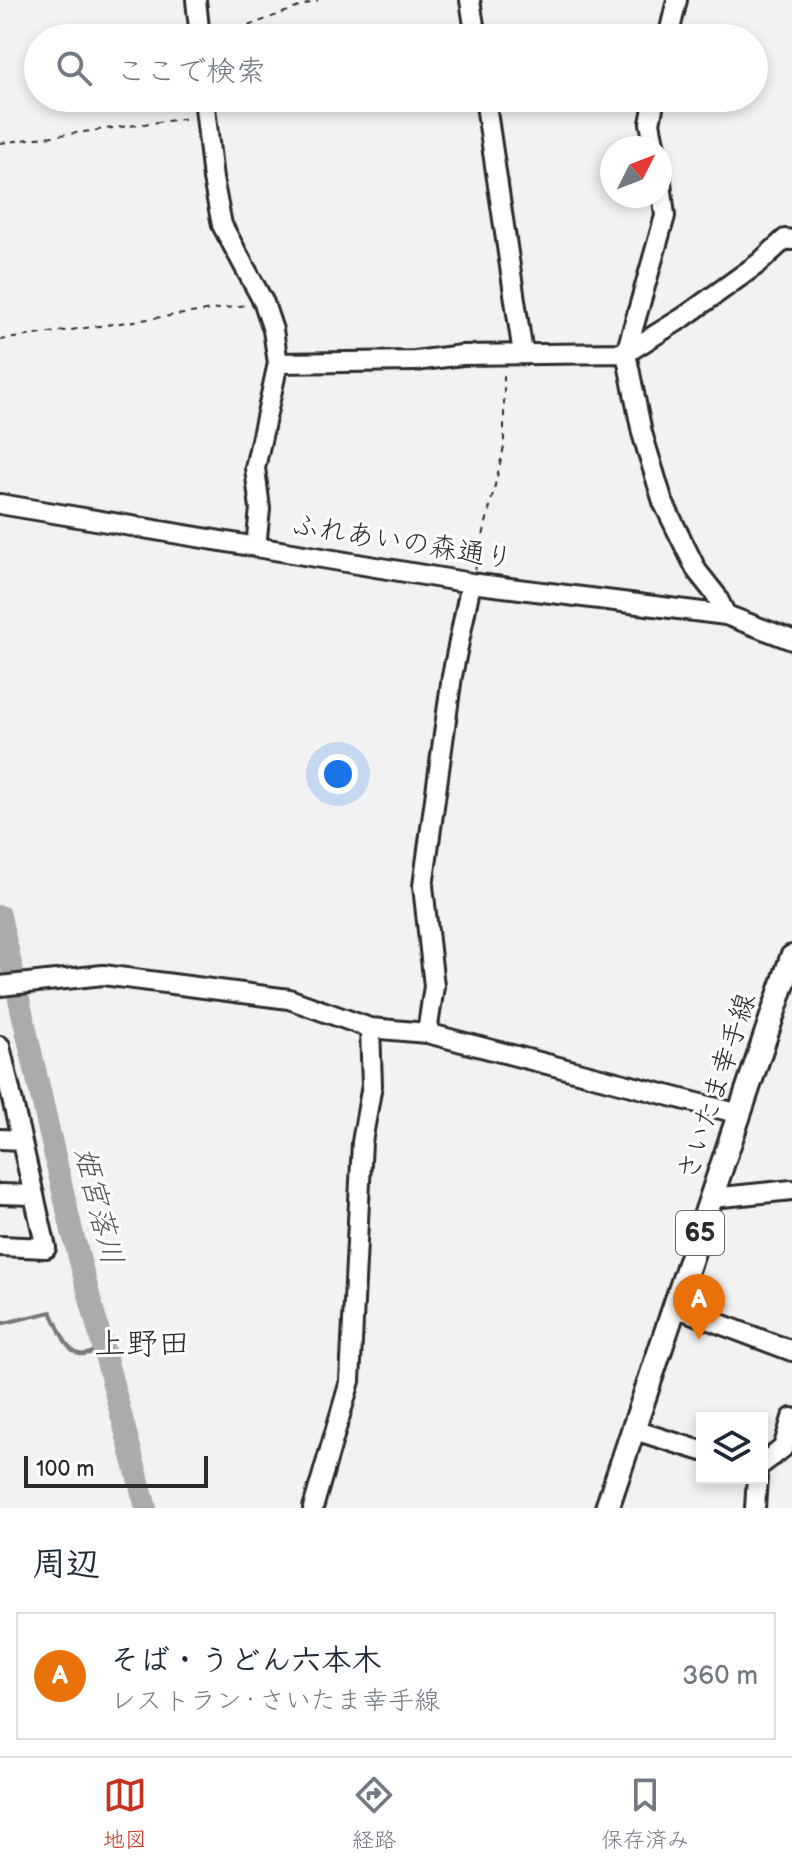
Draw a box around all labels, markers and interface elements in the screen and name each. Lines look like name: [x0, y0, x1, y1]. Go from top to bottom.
search box: [24, 24, 768, 112]
icon: search: [52, 46, 96, 90]
text: ここで検索: [116, 54, 266, 90]
north arrow: [600, 136, 672, 208]
street label: ふれあいの森通り: [289, 508, 515, 576]
your location: [318, 754, 358, 794]
street label: さいたま幸手線: [671, 989, 763, 1185]
water label: 姫宮落川: [66, 1143, 130, 1269]
road number: 65: [676, 1211, 724, 1255]
pin: A: [673, 1274, 725, 1340]
district label: 上野田: [94, 1325, 190, 1364]
map controls: [696, 1412, 768, 1484]
button: layers: [696, 1412, 768, 1484]
scale bar: [24, 1452, 208, 1488]
text: 100 m: [36, 1456, 95, 1483]
text: 周辺: [32, 1544, 100, 1585]
text: そば・うどん六本木: [110, 1643, 381, 1679]
text: A: [52, 1661, 68, 1692]
text: 360 m: [682, 1661, 758, 1692]
text: レストラン · さいたま幸手線: [110, 1686, 440, 1717]
tab: 地図: [103, 1773, 147, 1854]
tab: 経路: [352, 1773, 396, 1854]
tab: 保存済み: [601, 1773, 689, 1854]

